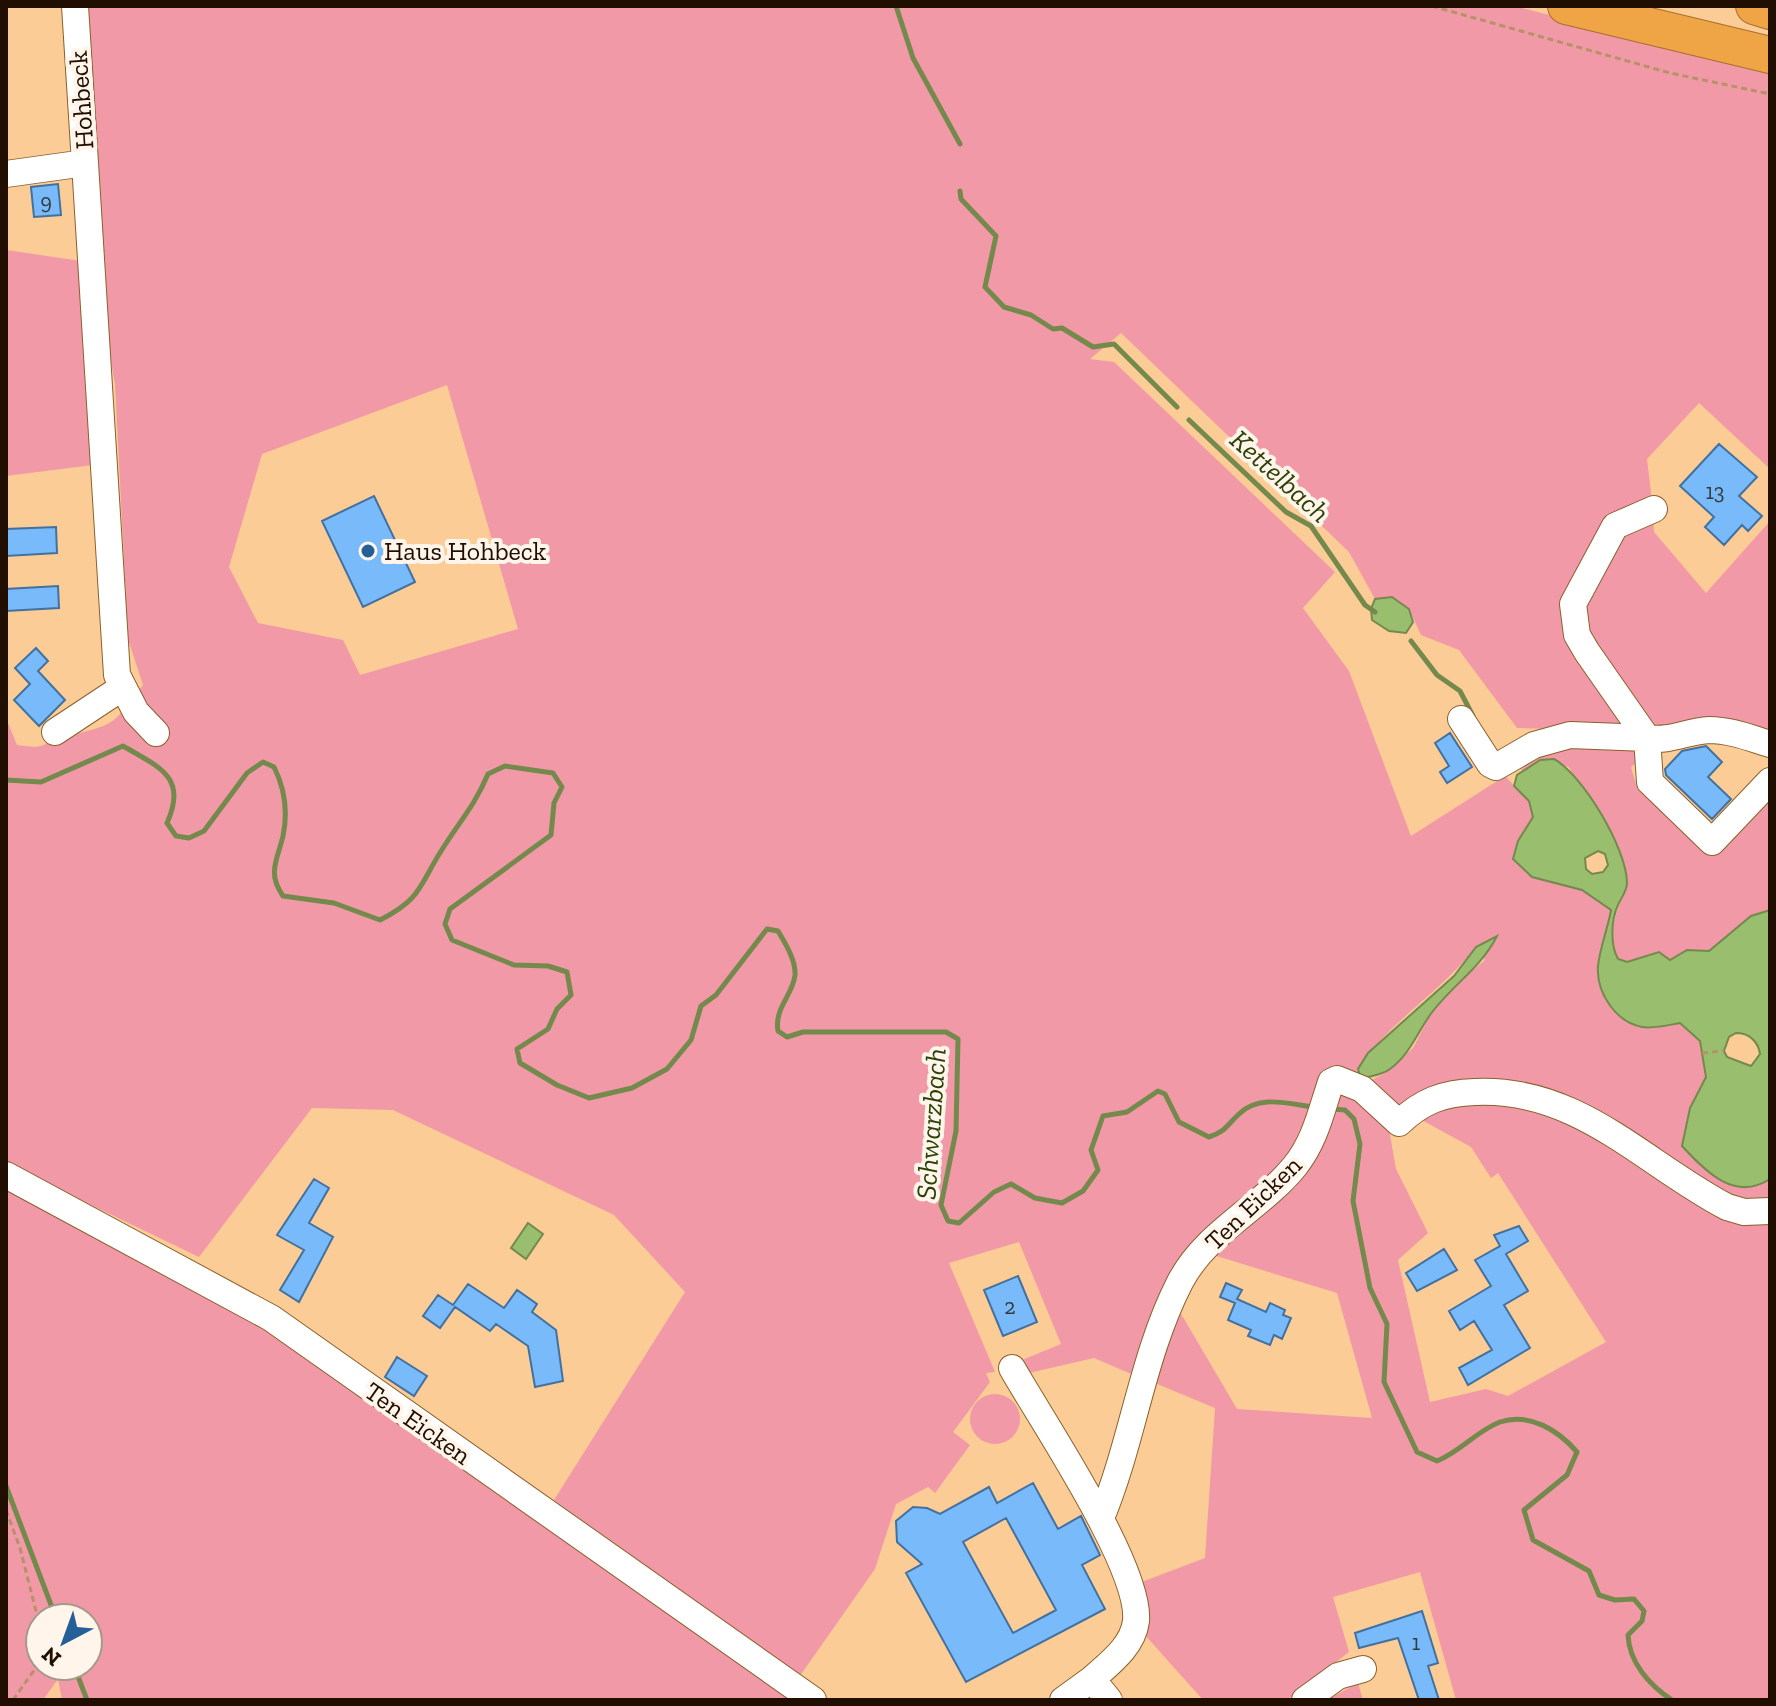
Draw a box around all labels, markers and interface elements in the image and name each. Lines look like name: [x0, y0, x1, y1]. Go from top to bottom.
street label: Hohbeck: [62, 49, 100, 150]
house number: 9: [40, 188, 52, 215]
water label: Kettelbach: [1224, 423, 1336, 529]
house number: 13: [1705, 478, 1725, 505]
place label: Haus Hohbeck: [384, 535, 547, 567]
marker: Haus Hohbeck: [359, 542, 377, 560]
water label: Schwarzbach: [909, 1047, 953, 1201]
street label: Ten Eicken: [1198, 1149, 1308, 1257]
house number: 2: [1004, 1293, 1016, 1320]
street label: Ten Eicken: [359, 1375, 477, 1471]
north arrow: [24, 1602, 104, 1682]
house number: 1: [1412, 1629, 1421, 1656]
text: N: [36, 1641, 66, 1672]

